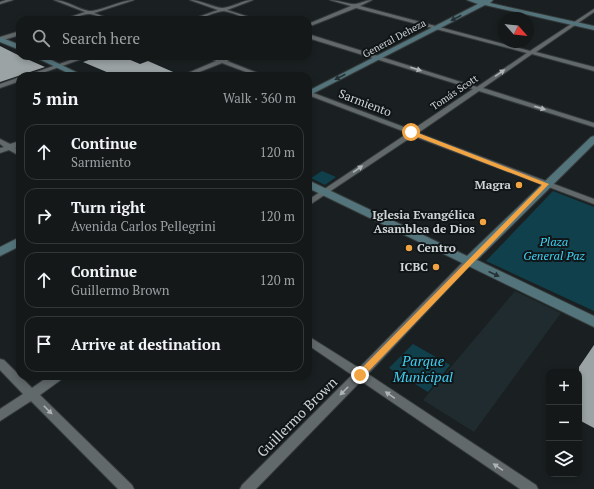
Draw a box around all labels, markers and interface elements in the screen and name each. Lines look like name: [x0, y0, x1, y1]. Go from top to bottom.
north arrow: [498, 12, 534, 48]
one-way arrow: [450, 14, 461, 21]
search box: [16, 16, 312, 60]
street label: General Deheza: [360, 16, 428, 61]
icon: search: [30, 27, 52, 49]
text: Search here: [62, 28, 140, 48]
one-way arrow: [410, 66, 422, 72]
one-way arrow: [495, 69, 505, 77]
street label: Tomás Scott: [428, 72, 481, 113]
one-way arrow: [334, 74, 346, 81]
street label: Sarmiento: [337, 86, 394, 120]
text: 5 min: [32, 87, 79, 110]
text: Walk · 360 m: [223, 89, 296, 107]
one-way arrow: [534, 105, 546, 111]
route start: [402, 123, 420, 141]
text: Continue: [71, 133, 137, 153]
icon: ahead: [33, 141, 55, 163]
text: 120 m: [260, 143, 295, 161]
text: Sarmiento: [71, 153, 131, 171]
one-way arrow: [352, 166, 363, 173]
place label: Magra: [475, 177, 511, 192]
marker: Magra: [514, 180, 524, 190]
text: Turn right: [71, 197, 146, 217]
icon: right: [33, 205, 55, 227]
text: 120 m: [260, 207, 295, 225]
place label: Iglesia Evangélica Asamblea de Dios: [372, 207, 476, 236]
text: Avenida Carlos Pellegrini: [71, 217, 216, 235]
marker: Iglesia Evangélica Asamblea de Dios: [478, 217, 488, 227]
park label: Plaza General Paz: [523, 234, 586, 263]
place label: Centro: [417, 240, 456, 255]
marker: Centro: [404, 243, 414, 253]
place label: ICBC: [400, 259, 428, 274]
text: Continue: [71, 261, 137, 281]
marker: ICBC: [431, 262, 441, 272]
icon: ahead: [33, 269, 55, 291]
text: 120 m: [260, 271, 295, 289]
one-way arrow: [488, 271, 500, 277]
text: Guillermo Brown: [71, 281, 169, 299]
icon: arrive: [33, 333, 55, 355]
text: Arrive at destination: [71, 334, 221, 354]
park label: Parque Municipal: [392, 351, 453, 386]
route end: [351, 366, 369, 384]
map controls: [546, 369, 582, 477]
button: +: [546, 369, 582, 405]
street label: Guillermo Brown: [252, 372, 341, 461]
one-way arrow: [339, 386, 349, 396]
one-way arrow: [385, 391, 396, 399]
one-way arrow: [43, 405, 53, 415]
button: −: [546, 405, 582, 441]
button: layers: [546, 441, 582, 477]
one-way arrow: [493, 463, 504, 471]

